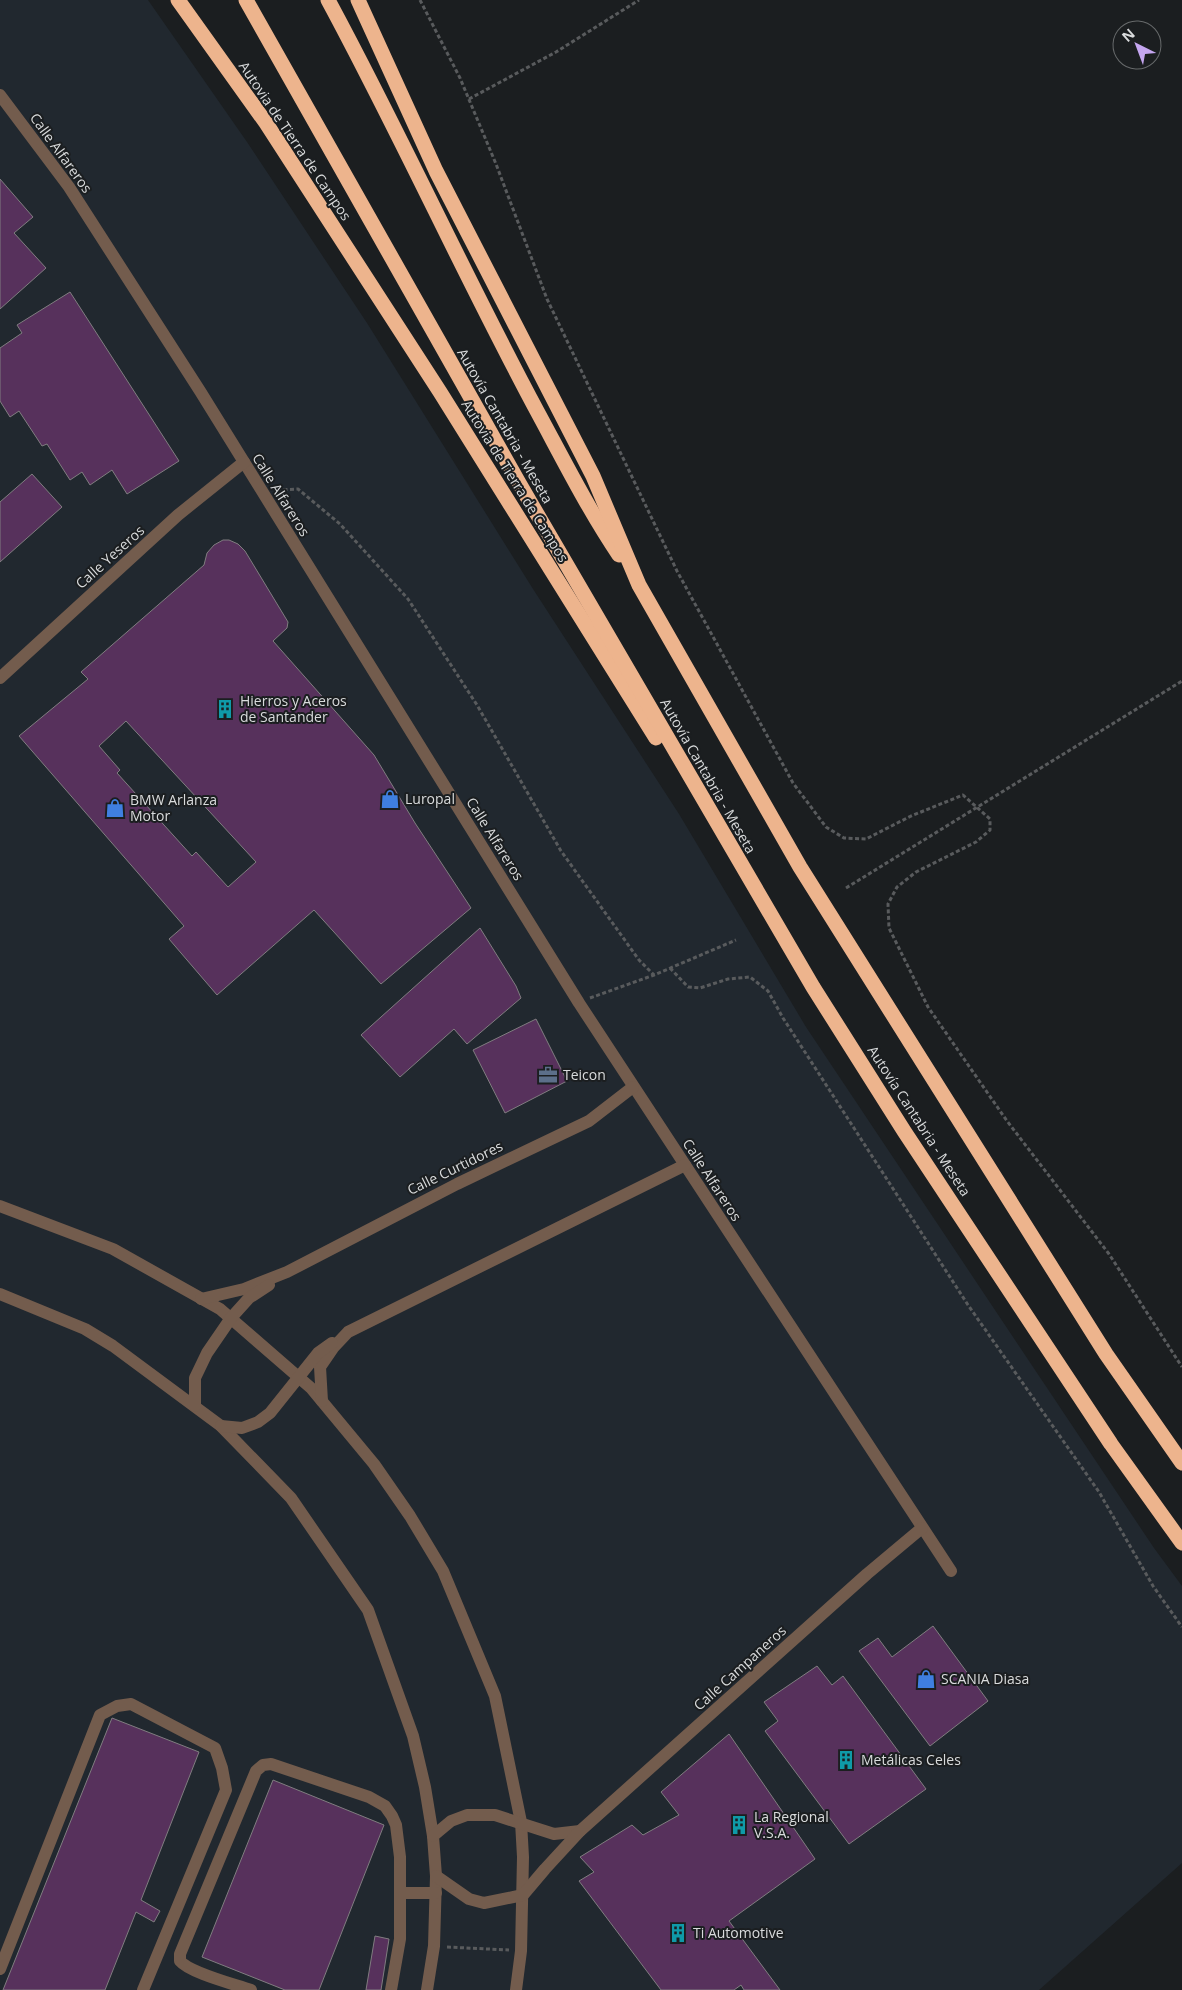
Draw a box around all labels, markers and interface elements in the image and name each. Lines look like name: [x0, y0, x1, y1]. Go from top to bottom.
north arrow: [1112, 20, 1162, 70]
text: N: [1117, 24, 1139, 46]
street label: Autovia de Tierra de Campos: [235, 57, 356, 224]
street label: Calle Alfareros: [26, 109, 97, 197]
street label: Autovía Cantabria - Meseta: [453, 345, 558, 507]
street label: Autovia de Tierra de Campos: [458, 396, 573, 566]
street label: Calle Alfareros: [248, 450, 315, 540]
street label: Calle Yeseros: [71, 521, 148, 593]
place label: Hierros y Aceros de Santander: [240, 691, 347, 726]
street label: Autovía Cantabria - Meseta: [656, 695, 761, 857]
building icon: Hierros y Aceros de Santander: [214, 698, 236, 720]
shop icon: Luropal: [379, 788, 401, 810]
place label: Luropal: [405, 789, 455, 808]
place label: BMW Arlanza Motor: [130, 790, 217, 825]
street label: Calle Alfareros: [462, 794, 529, 884]
shop icon: BMW Arlanza Motor: [104, 797, 126, 819]
street label: Autovía Cantabria - Meseta: [864, 1042, 975, 1200]
office icon: Teicon: [537, 1064, 559, 1086]
place label: Teicon: [563, 1065, 606, 1084]
street label: Calle Alfareros: [679, 1135, 746, 1225]
street label: Calle Curtidores: [404, 1136, 506, 1199]
street label: Calle Campaneros: [689, 1621, 790, 1714]
shop icon: SCANIA Diasa: [915, 1668, 937, 1690]
place label: SCANIA Diasa: [941, 1669, 1029, 1688]
building icon: Metálicas Celes: [835, 1749, 857, 1771]
place label: Metálicas Celes: [861, 1750, 961, 1769]
place label: La Regional V.S.A.: [754, 1807, 829, 1842]
building icon: La Regional V.S.A.: [728, 1814, 750, 1836]
building icon: Ti Automotive: [667, 1922, 689, 1944]
place label: Ti Automotive: [693, 1923, 784, 1942]

